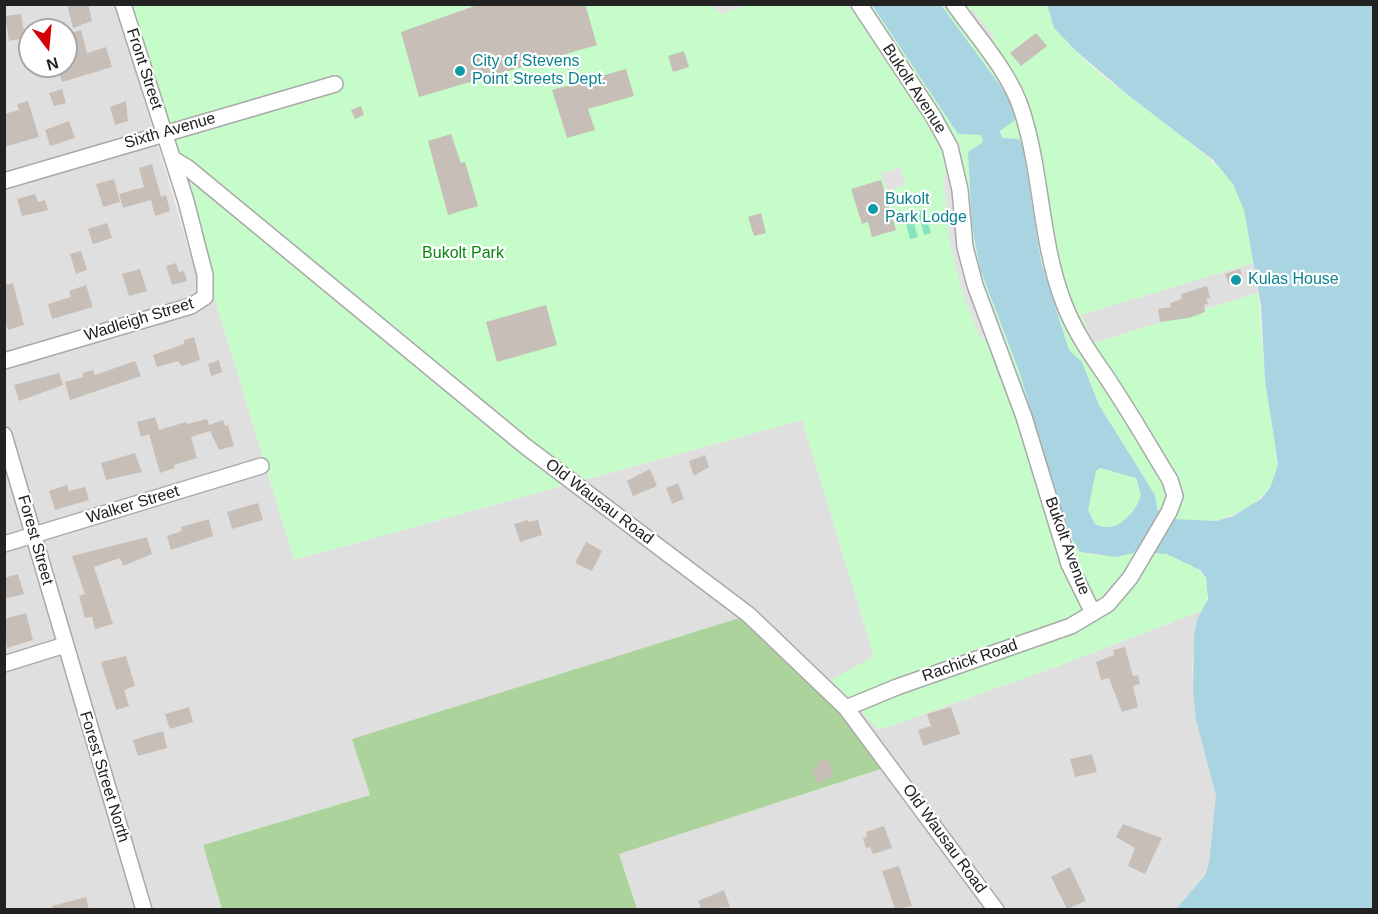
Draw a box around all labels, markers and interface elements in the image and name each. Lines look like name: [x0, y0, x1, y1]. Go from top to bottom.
north arrow: [18, 18, 78, 78]
street label: Front Street: [122, 26, 166, 112]
street label: Bukolt Avenue: [878, 41, 950, 137]
place label: City of Stevens Point Streets Dept.: [472, 52, 606, 90]
text: N: [45, 54, 60, 74]
marker: City of Stevens Point Streets Dept.: [453, 64, 467, 78]
street label: Sixth Avenue: [122, 109, 218, 153]
place label: Bukolt Park Lodge: [885, 190, 967, 228]
marker: Bukolt Park Lodge: [866, 202, 880, 216]
park label: Bukolt Park: [422, 244, 504, 264]
place label: Kulas House: [1248, 270, 1339, 290]
marker: Kulas House: [1229, 273, 1243, 287]
street label: Wadleigh Street: [82, 294, 196, 346]
street label: Old Wausau Road: [541, 455, 657, 549]
street label: Walker Street: [84, 482, 182, 528]
street label: Forest Street: [13, 493, 57, 587]
street label: Bukolt Avenue: [1040, 494, 1094, 598]
street label: Rachick Road: [920, 636, 1020, 686]
street label: Forest Street North: [75, 709, 133, 845]
street label: Old Wausau Road: [898, 781, 990, 897]

